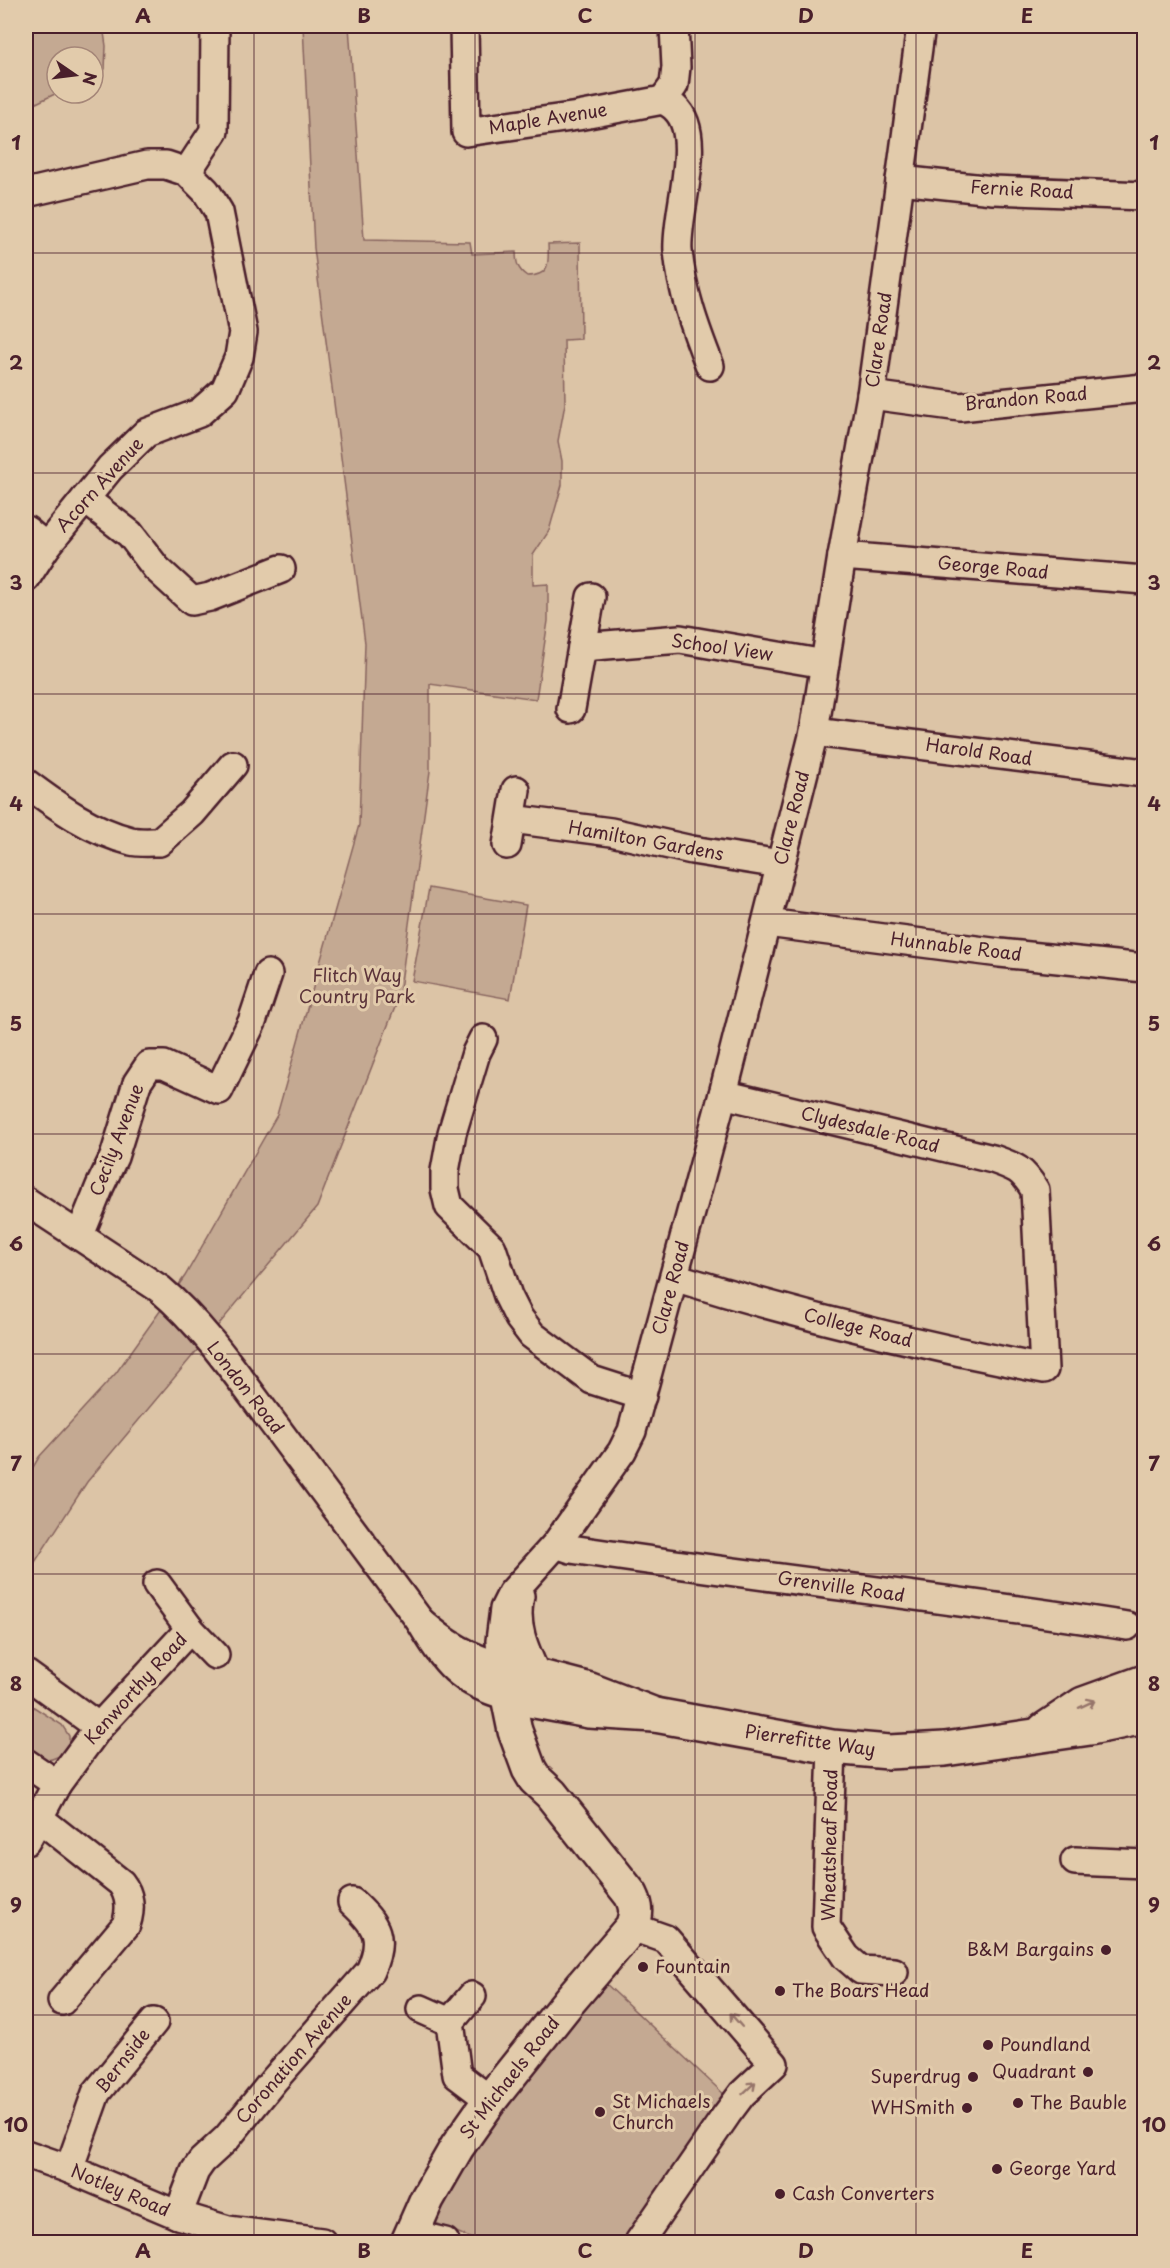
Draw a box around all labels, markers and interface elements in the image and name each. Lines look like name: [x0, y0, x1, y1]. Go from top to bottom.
text: A: [135, 0, 151, 30]
text: B: [357, 0, 371, 30]
text: C: [577, 0, 593, 30]
text: D: [798, 0, 814, 30]
text: E: [1021, 0, 1033, 30]
north arrow: [45, 45, 105, 105]
text: N: [77, 70, 104, 88]
street label: Maple Avenue: [487, 95, 609, 140]
text: 1: [11, 127, 21, 157]
text: 1: [1149, 127, 1159, 157]
street label: Fernie Road: [970, 172, 1074, 205]
street label: Clare Road: [857, 290, 898, 389]
text: 2: [9, 347, 23, 377]
text: 2: [1147, 347, 1161, 377]
street label: Brandon Road: [963, 379, 1088, 416]
street label: Acorn Avenue: [49, 430, 149, 538]
street label: George Road: [936, 548, 1050, 585]
text: 3: [9, 567, 23, 597]
text: 3: [1147, 567, 1161, 597]
street label: School View: [670, 626, 775, 667]
street label: Harold Road: [924, 730, 1034, 771]
street label: Clare Road: [766, 768, 815, 868]
text: 4: [9, 788, 23, 818]
text: 4: [1147, 788, 1161, 818]
street label: Hamilton Gardens: [567, 813, 726, 866]
street label: Hunnable Road: [889, 924, 1023, 967]
park label: Flitch Way Country Park: [299, 961, 415, 1009]
text: 5: [10, 1008, 22, 1038]
text: 5: [1148, 1008, 1160, 1038]
street label: Cecily Avenue: [82, 1079, 149, 1200]
street label: Clydesdale Road: [798, 1098, 942, 1159]
text: 6: [9, 1228, 23, 1258]
text: 6: [1147, 1228, 1161, 1258]
street label: Clare Road: [644, 1238, 695, 1338]
street label: College Road: [801, 1300, 916, 1353]
street label: London Road: [201, 1335, 291, 1439]
text: 7: [10, 1448, 22, 1478]
text: 7: [1148, 1448, 1160, 1478]
street label: Grenville Road: [776, 1563, 907, 1608]
street label: Kenworthy Road: [77, 1626, 193, 1750]
text: 8: [10, 1668, 22, 1698]
text: 8: [1148, 1668, 1160, 1698]
one-way arrow: [1077, 1697, 1095, 1709]
street label: Pierrefitte Way: [743, 1717, 877, 1762]
street label: Wheatsheaf Road: [814, 1769, 843, 1921]
text: 9: [10, 1889, 22, 1919]
text: 9: [1148, 1889, 1160, 1919]
place label: B&M Bargains: [967, 1935, 1094, 1962]
marker: B&M Bargains: [1099, 1943, 1113, 1957]
place label: Fountain: [655, 1952, 731, 1979]
marker: Fountain: [636, 1960, 650, 1974]
place label: The Boars Head: [792, 1976, 930, 2003]
marker: The Boars Head: [773, 1984, 787, 1998]
street label: Coronation Avenue: [228, 1987, 357, 2129]
street label: St Michaels Road: [452, 2010, 565, 2144]
one-way arrow: [729, 2013, 743, 2028]
street label: Bernside: [88, 2022, 156, 2098]
place label: Poundland: [1000, 2030, 1090, 2057]
marker: Poundland: [981, 2038, 995, 2052]
place label: Quadrant: [992, 2057, 1076, 2084]
place label: Superdrug: [871, 2062, 961, 2089]
marker: Quadrant: [1081, 2065, 1095, 2079]
marker: Superdrug: [966, 2070, 980, 2084]
one-way arrow: [742, 2081, 757, 2095]
place label: St Michaels Church: [612, 2087, 710, 2135]
place label: The Bauble: [1030, 2088, 1127, 2115]
place label: WHSmith: [871, 2093, 955, 2120]
marker: The Bauble: [1011, 2096, 1025, 2110]
marker: WHSmith: [960, 2101, 974, 2115]
marker: St Michaels Church: [593, 2105, 607, 2119]
text: 10: [4, 2109, 28, 2139]
text: 10: [1142, 2109, 1166, 2139]
place label: George Yard: [1009, 2154, 1116, 2181]
street label: Notley Road: [67, 2157, 175, 2223]
marker: George Yard: [990, 2162, 1004, 2176]
place label: Cash Converters: [792, 2179, 934, 2206]
marker: Cash Converters: [773, 2187, 787, 2201]
text: A: [135, 2235, 151, 2265]
text: B: [357, 2235, 371, 2265]
text: C: [577, 2235, 593, 2265]
text: D: [798, 2235, 814, 2265]
text: E: [1021, 2235, 1033, 2265]

